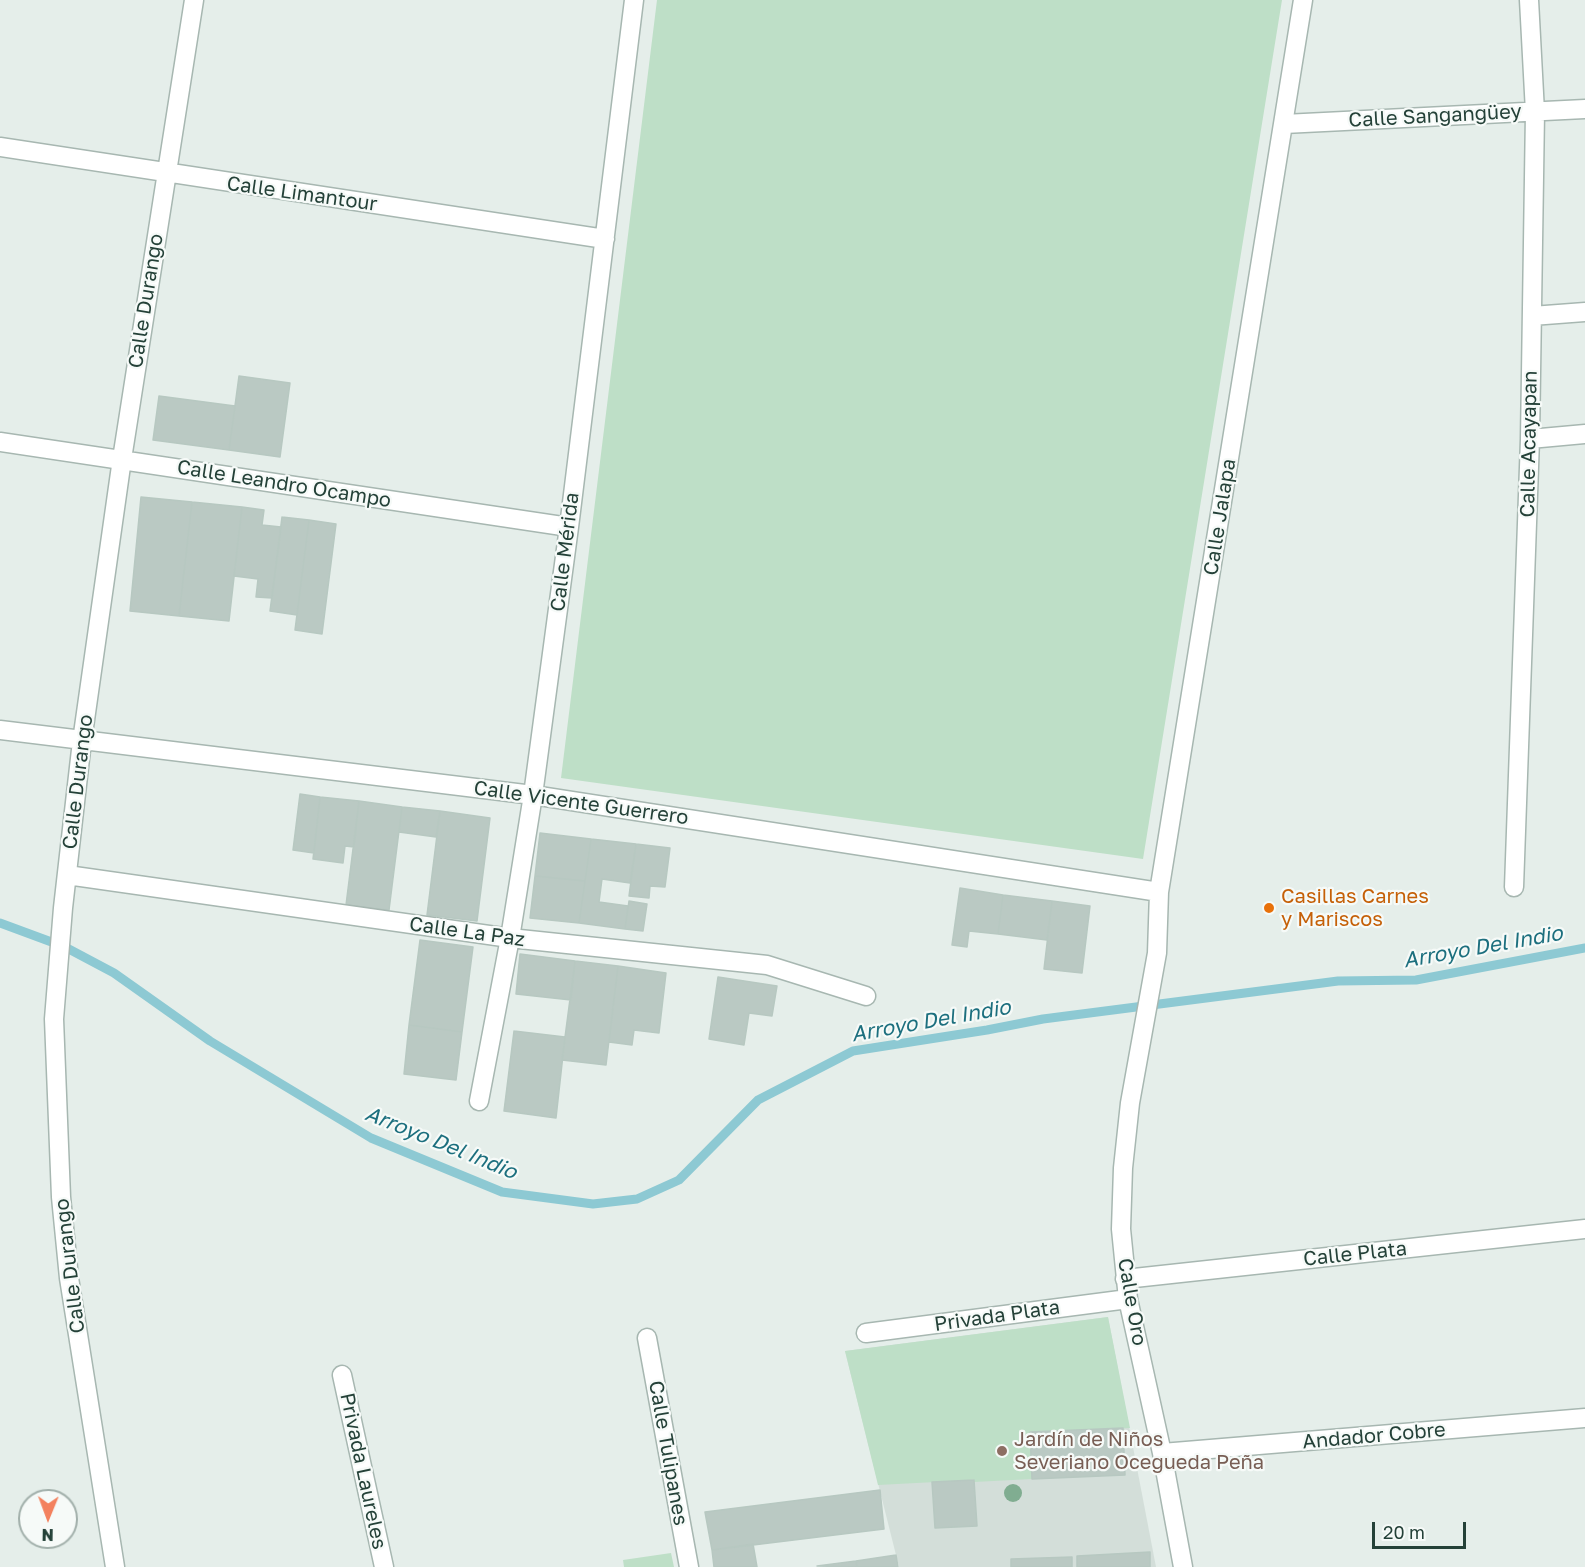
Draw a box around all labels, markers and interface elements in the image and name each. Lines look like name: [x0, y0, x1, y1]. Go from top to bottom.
street label: Calle Sangangüey: [1348, 99, 1522, 133]
street label: Calle Limantour: [225, 172, 379, 216]
street label: Calle Durango: [124, 232, 168, 370]
street label: Calle Acayapan: [1516, 370, 1542, 518]
street label: Calle Leandro Ocampo: [175, 455, 393, 513]
street label: Calle Jalapa: [1199, 457, 1241, 577]
street label: Calle Mérida: [546, 491, 584, 613]
street label: Calle Durango: [58, 713, 98, 851]
street label: Calle Vicente Guerrero: [472, 776, 690, 830]
place label: Casillas Carnes y Mariscos: [1281, 885, 1429, 932]
marker: Casillas Carnes y Mariscos: [1262, 901, 1276, 915]
street label: Calle La Paz: [408, 912, 526, 952]
water label: Arroyo Del Indio: [1401, 921, 1565, 973]
water label: Arroyo Del Indio: [849, 995, 1013, 1047]
water label: Arroyo Del Indio: [362, 1101, 520, 1185]
street label: Calle Durango: [50, 1197, 90, 1335]
street label: Calle Plata: [1302, 1237, 1408, 1271]
street label: Calle Oro: [1112, 1256, 1152, 1348]
street label: Privada Plata: [933, 1295, 1061, 1337]
street label: Calle Tulipanes: [643, 1379, 693, 1527]
street label: Privada Laureles: [335, 1391, 391, 1551]
street label: Andador Cobre: [1301, 1418, 1447, 1454]
place label: Jardín de Niños Severiano Ocegueda Peña: [1014, 1428, 1264, 1475]
marker: Jardín de Niños Severiano Ocegueda Peña: [995, 1444, 1009, 1458]
north arrow: [18, 1489, 78, 1549]
scale bar: [1375, 1510, 1470, 1548]
text: 20 m: [1383, 1521, 1425, 1543]
text: N: [41, 1525, 54, 1545]

